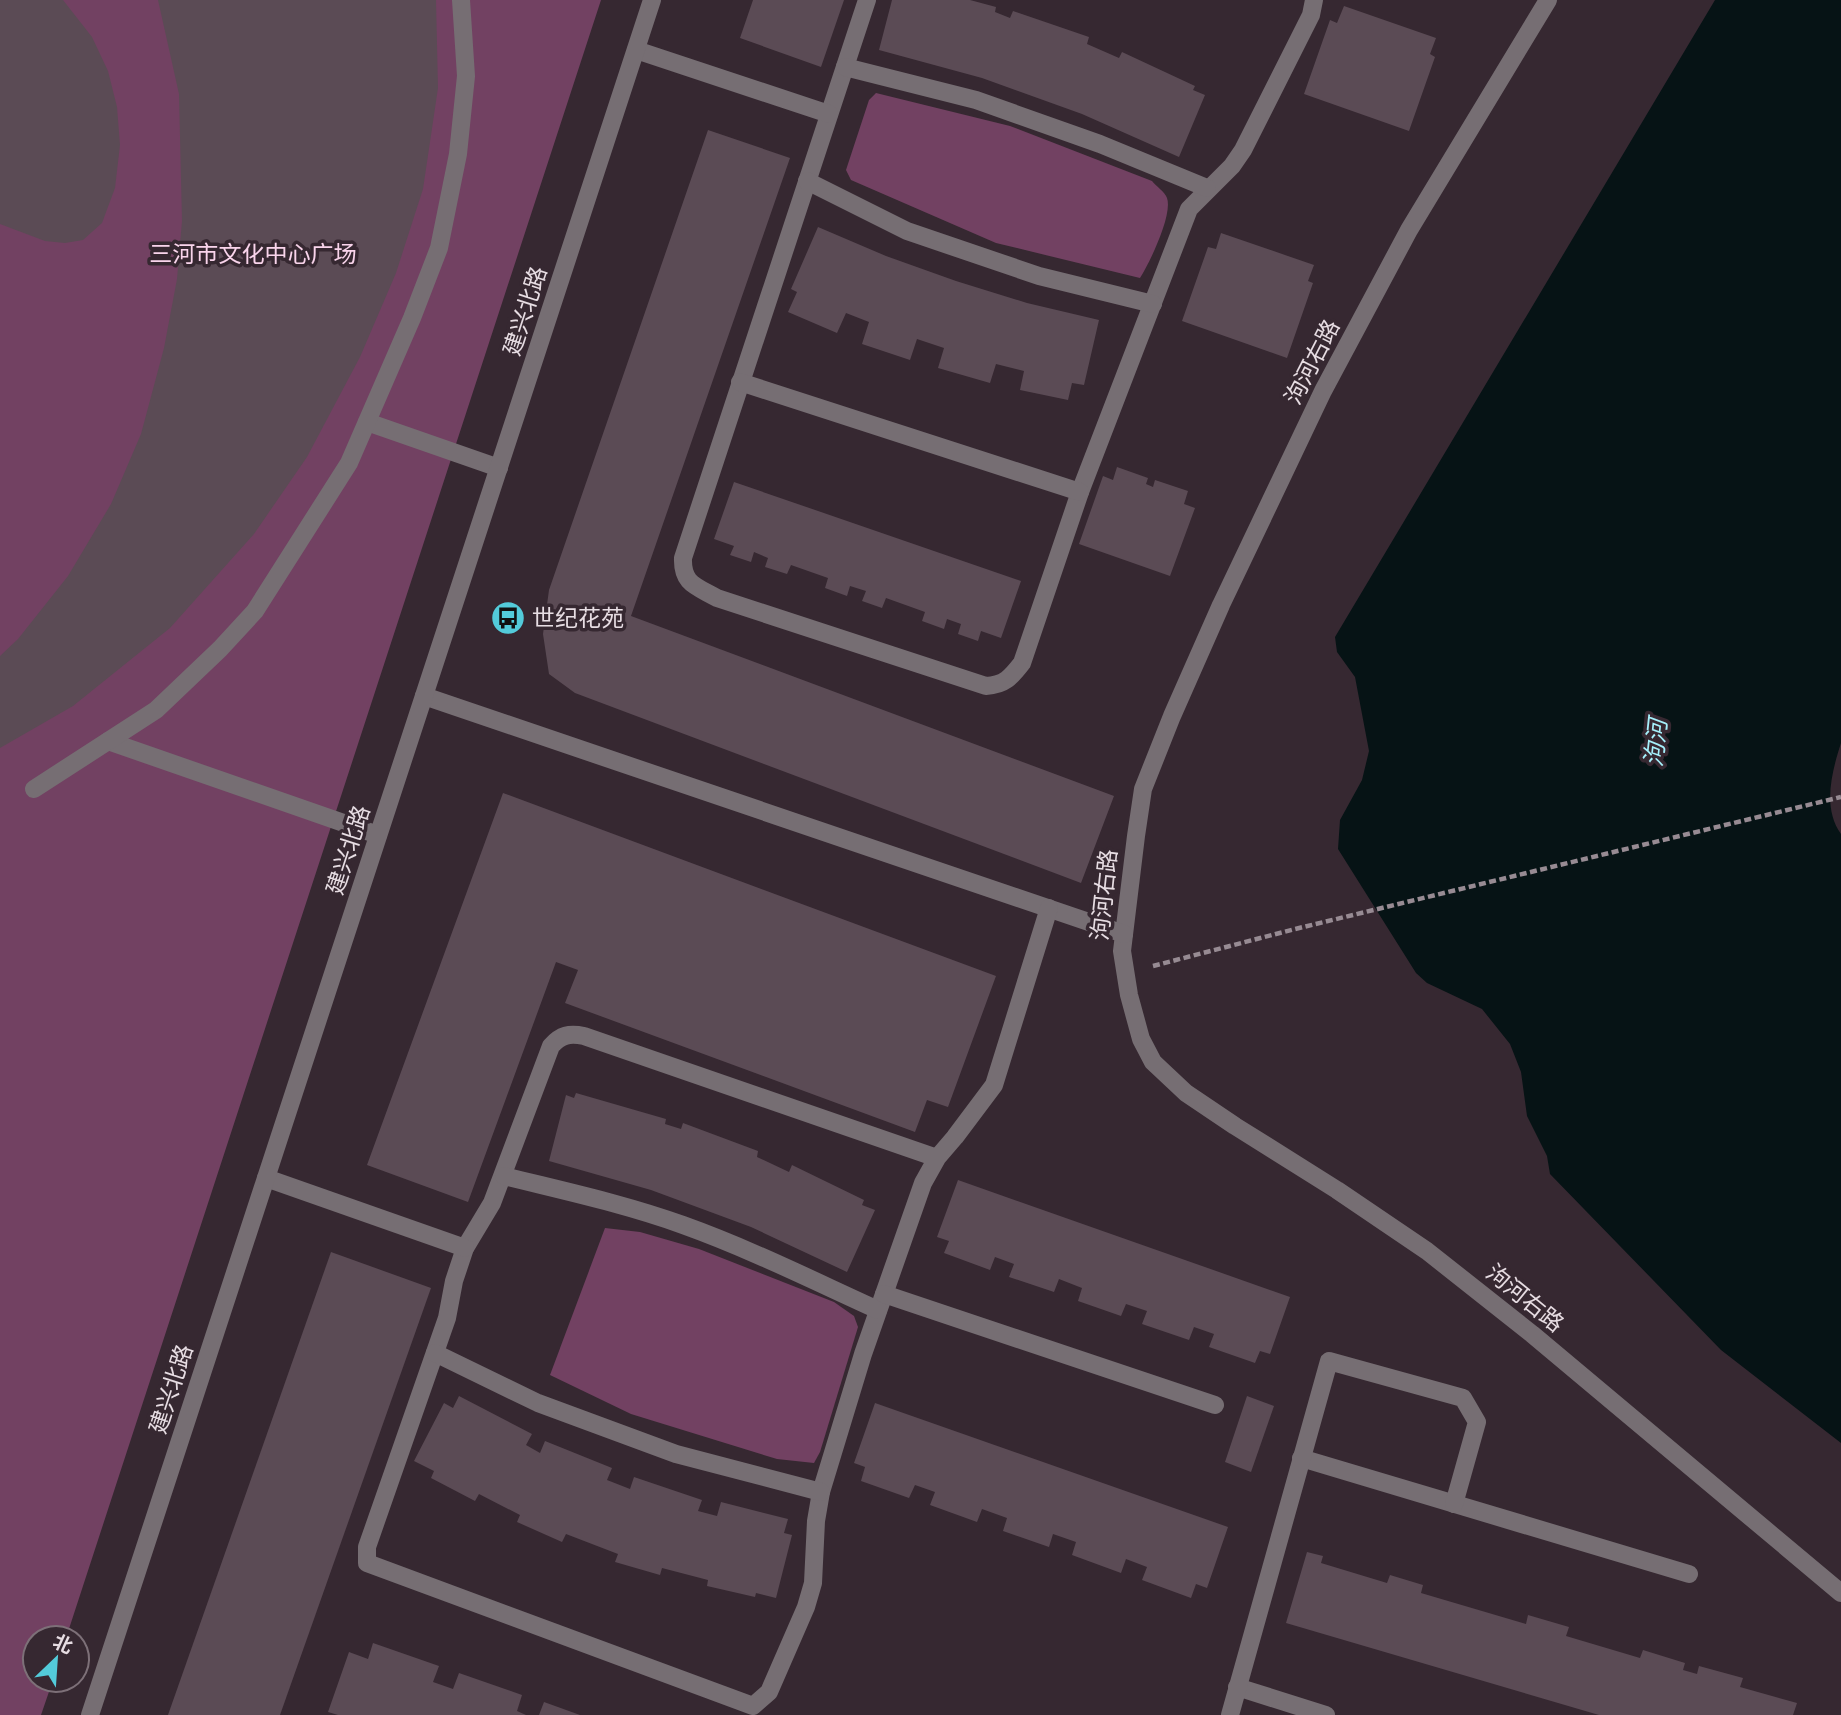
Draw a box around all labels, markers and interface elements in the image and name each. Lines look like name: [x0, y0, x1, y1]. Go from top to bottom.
park label: 三河市文化中心广场: [150, 240, 357, 268]
street label: 建兴北路: [497, 263, 553, 359]
street label: 泃河右路: [1279, 315, 1345, 409]
bus stop icon: 世纪花苑: [489, 599, 527, 637]
place label: 世纪花苑: [532, 604, 624, 632]
water label: 泃河: [1640, 714, 1673, 768]
street label: 建兴北路: [320, 802, 376, 898]
street label: 泃河右路: [1085, 848, 1123, 942]
street label: 泃河右路: [1480, 1258, 1570, 1338]
street label: 建兴北路: [143, 1341, 199, 1437]
north arrow: [21, 1624, 91, 1694]
text: 北: [49, 1630, 76, 1658]

